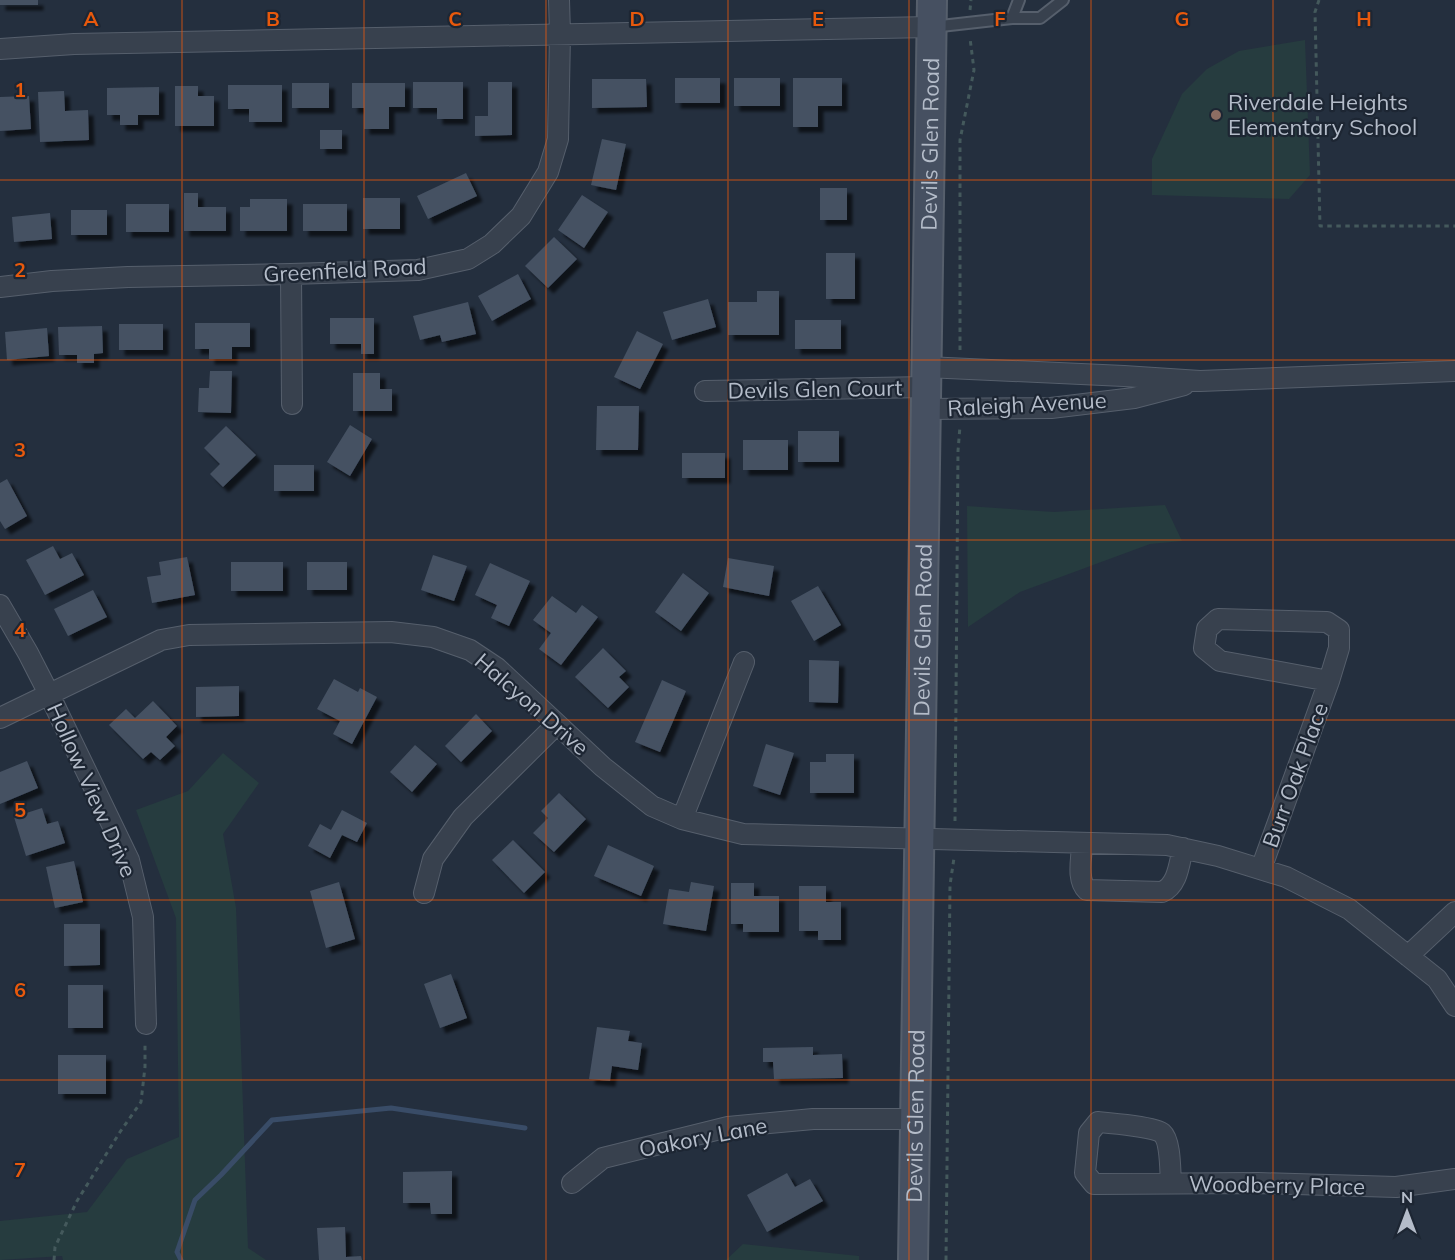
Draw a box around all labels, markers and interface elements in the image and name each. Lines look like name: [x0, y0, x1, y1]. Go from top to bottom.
text: A: [84, 6, 99, 31]
text: B: [266, 6, 280, 31]
text: C: [448, 6, 462, 31]
text: D: [629, 6, 645, 31]
text: E: [812, 6, 824, 31]
text: F: [994, 6, 1006, 31]
text: G: [1175, 6, 1189, 31]
text: H: [1356, 6, 1372, 31]
street label: Devils Glen Road: [915, 57, 945, 231]
text: 1: [14, 77, 26, 102]
place label: Riverdale Heights Elementary School: [1228, 88, 1417, 141]
marker: Riverdale Heights Elementary School: [1209, 108, 1223, 122]
street label: Greenfield Road: [263, 252, 427, 288]
text: 2: [14, 257, 26, 282]
street label: Devils Glen Court: [727, 373, 903, 405]
street label: Raleigh Avenue: [947, 386, 1107, 422]
text: 3: [14, 437, 26, 462]
street label: Devils Glen Road: [907, 543, 938, 717]
text: 4: [14, 617, 26, 642]
street label: Halcyon Drive: [469, 647, 595, 761]
street label: Hollow View Drive: [41, 699, 143, 881]
street label: Burr Oak Place: [1256, 699, 1334, 851]
text: 5: [14, 797, 26, 822]
text: 6: [14, 977, 26, 1002]
street label: Devils Glen Road: [900, 1029, 930, 1203]
street label: Oakory Lane: [637, 1111, 769, 1163]
text: 7: [14, 1157, 26, 1182]
street label: Woodberry Place: [1189, 1169, 1365, 1201]
north arrow: [1377, 1182, 1437, 1242]
text: N: [1401, 1187, 1413, 1207]

